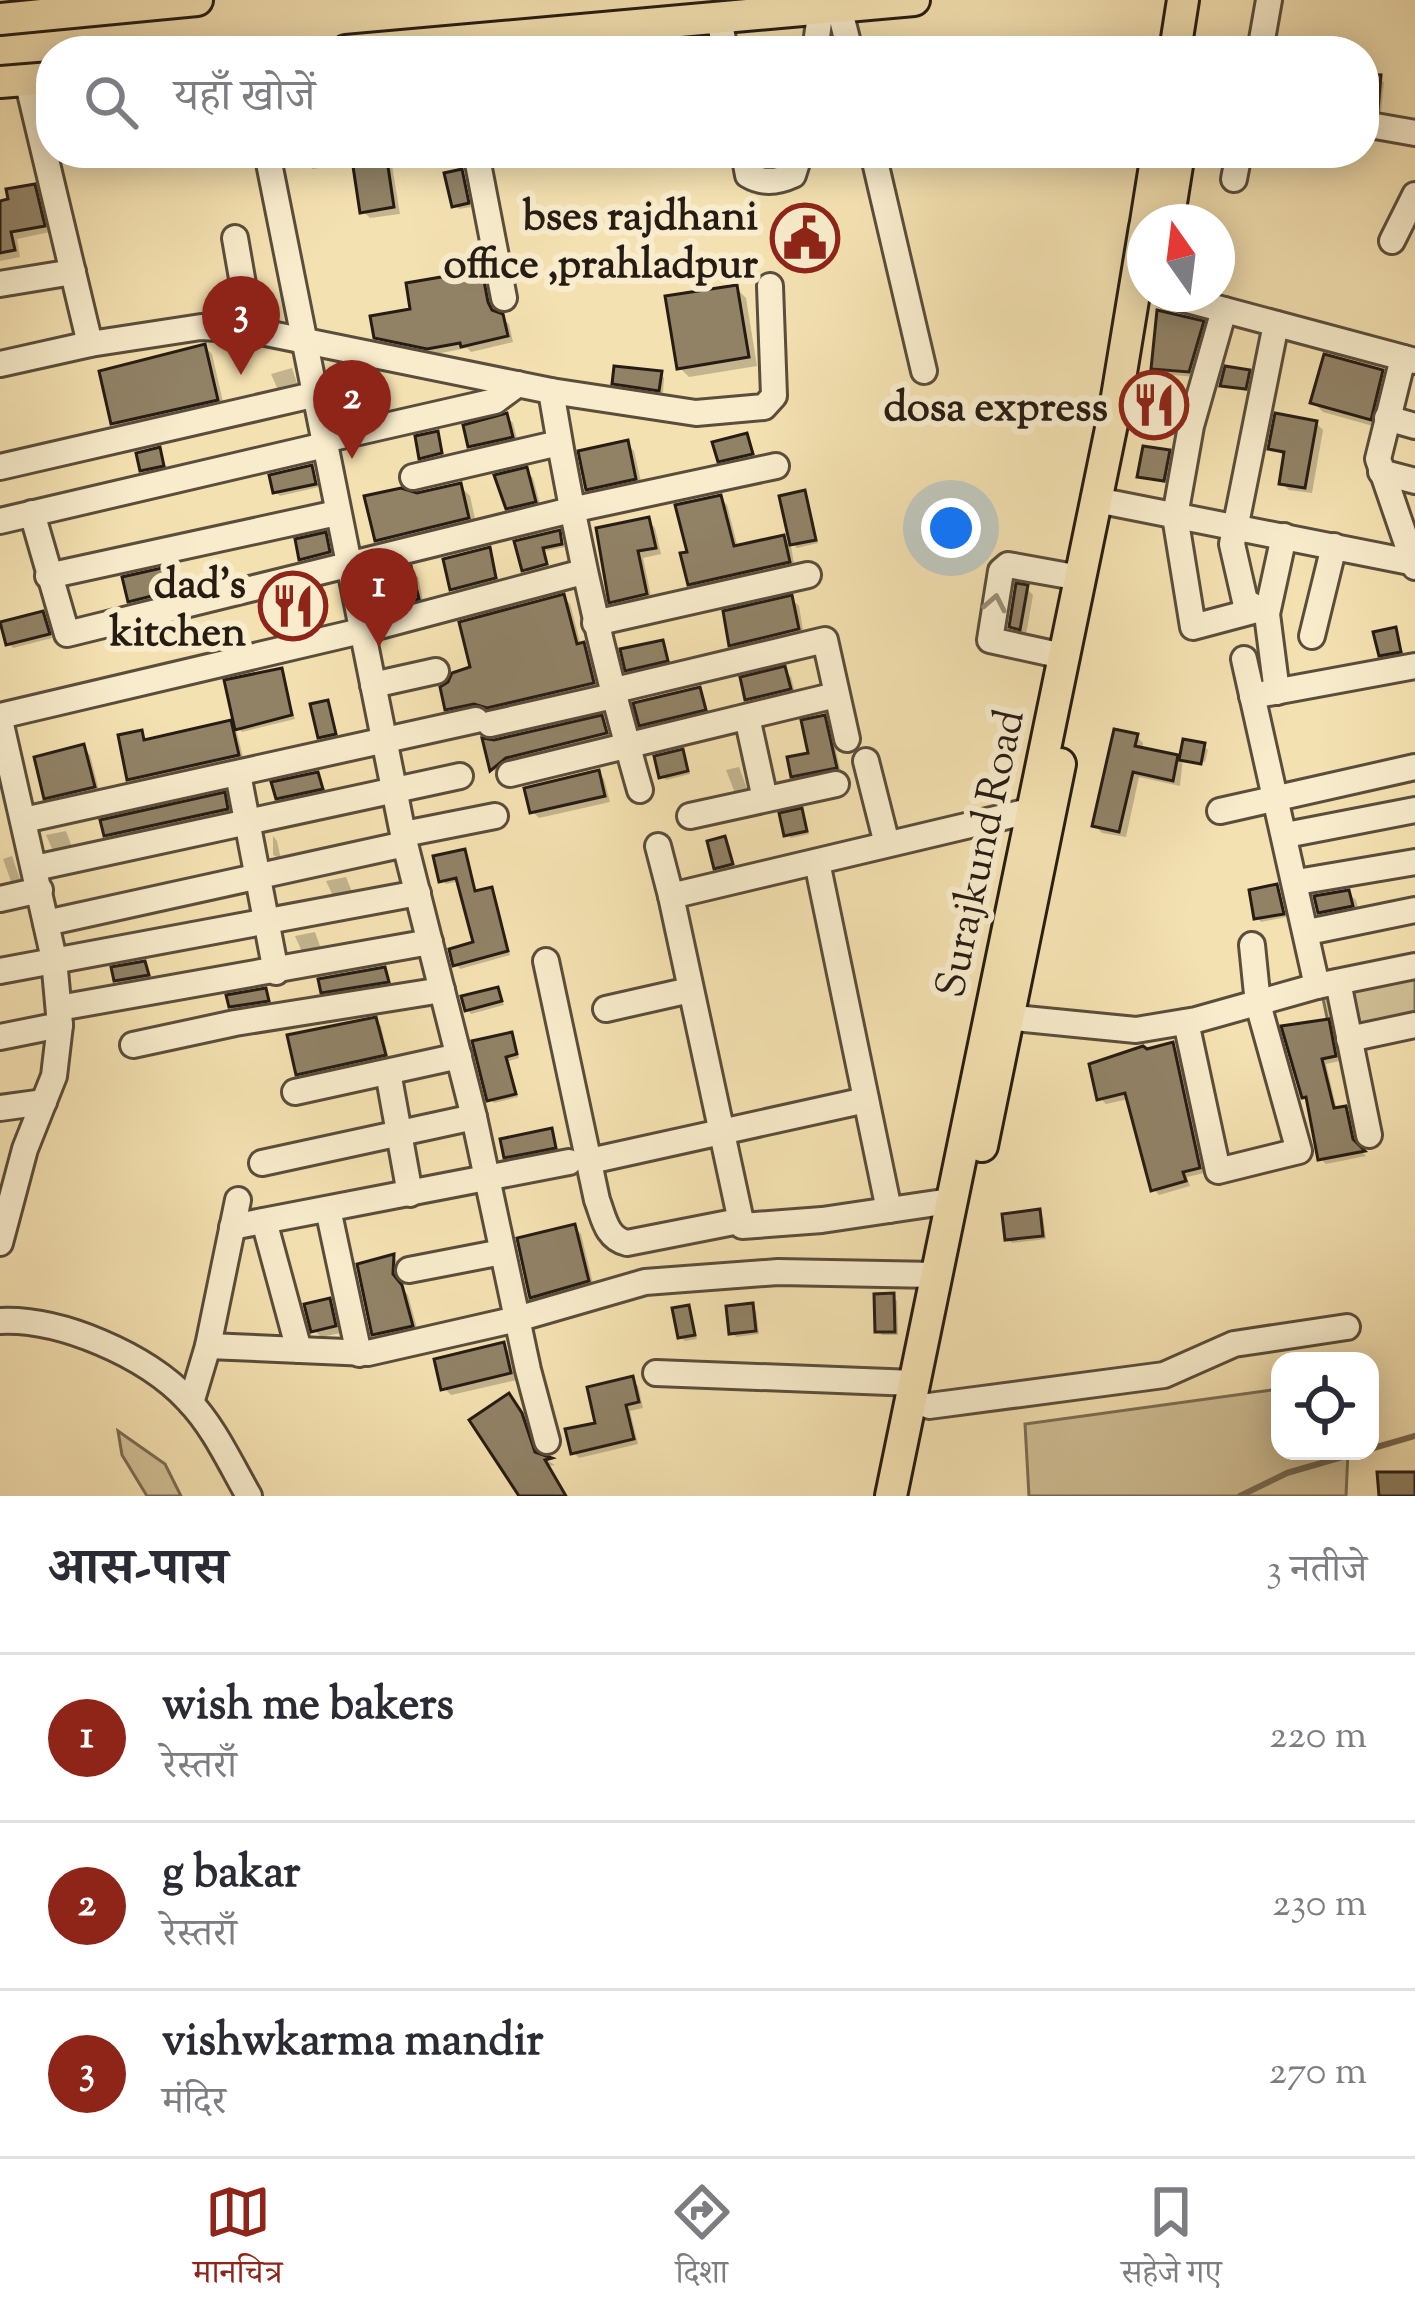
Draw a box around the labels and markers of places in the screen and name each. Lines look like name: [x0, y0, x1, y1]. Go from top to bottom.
place label: bses rajdhani office ,prahladpur: [444, 189, 758, 297]
public building icon: bses rajdhani office ,prahladpur: [770, 203, 840, 273]
pin: 3: [202, 276, 280, 375]
pin: 2: [313, 360, 391, 459]
restaurant icon: dosa express: [1119, 370, 1189, 440]
place label: dosa express: [884, 380, 1108, 440]
pin: 1: [340, 548, 418, 647]
place label: dad's kitchen: [109, 557, 246, 665]
restaurant icon: dad's kitchen: [258, 571, 328, 641]

